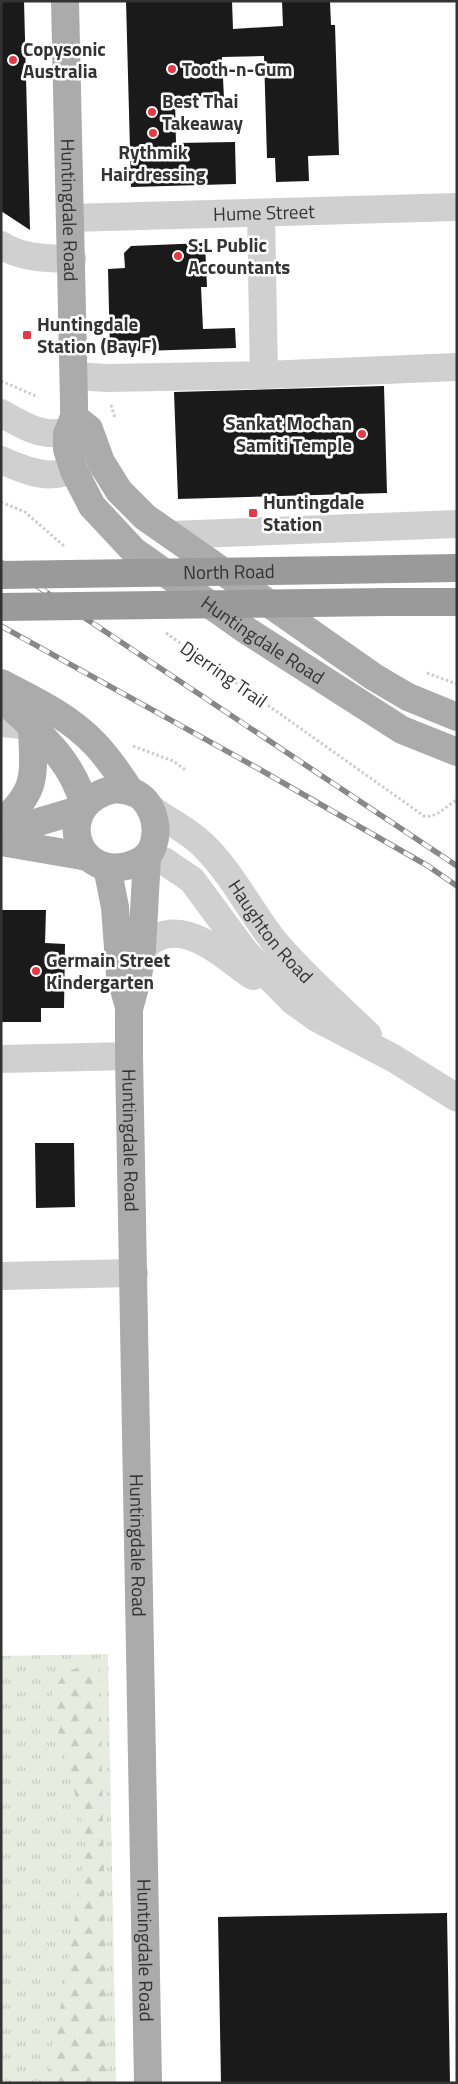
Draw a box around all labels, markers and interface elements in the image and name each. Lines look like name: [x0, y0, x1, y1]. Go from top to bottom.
place label: Copysonic Australia: [23, 34, 106, 85]
marker: Copysonic Australia: [7, 54, 19, 66]
place label: Tooth-n-Gum: [182, 54, 292, 83]
marker: Tooth-n-Gum: [166, 63, 178, 75]
place label: Best Thai Takeaway: [162, 86, 244, 137]
marker: Best Thai Takeaway: [146, 106, 158, 118]
marker: Rythmik Hairdressing: [147, 127, 159, 139]
place label: Rythmik Hairdressing: [100, 137, 206, 188]
street label: Huntingdale Road: [54, 138, 86, 282]
street label: Hume Street: [213, 196, 315, 228]
place label: S.L Public Accountants: [188, 230, 290, 281]
marker: S.L Public Accountants: [172, 250, 184, 262]
place label: Huntingdale Station (Bay F): [37, 309, 157, 360]
marker: Huntingdale Station (Bay F): [21, 329, 33, 341]
place label: Sankat Mochan Samiti Temple: [225, 408, 352, 459]
marker: Sankat Mochan Samiti Temple: [356, 428, 368, 440]
place label: Huntingdale Station: [263, 487, 365, 538]
marker: Huntingdale Station: [247, 507, 259, 519]
street label: North Road: [183, 556, 275, 586]
street label: Huntingdale Road: [195, 588, 331, 691]
street label: Djerring Trail: [175, 633, 274, 714]
street label: Haughton Road: [222, 873, 320, 990]
place label: Germain Street Kindergarten: [46, 945, 170, 996]
marker: Germain Street Kindergarten: [30, 965, 42, 977]
street label: Huntingdale Road: [115, 1069, 147, 1212]
street label: Huntingdale Road: [123, 1474, 154, 1617]
street label: Huntingdale Road: [130, 1879, 162, 2022]

